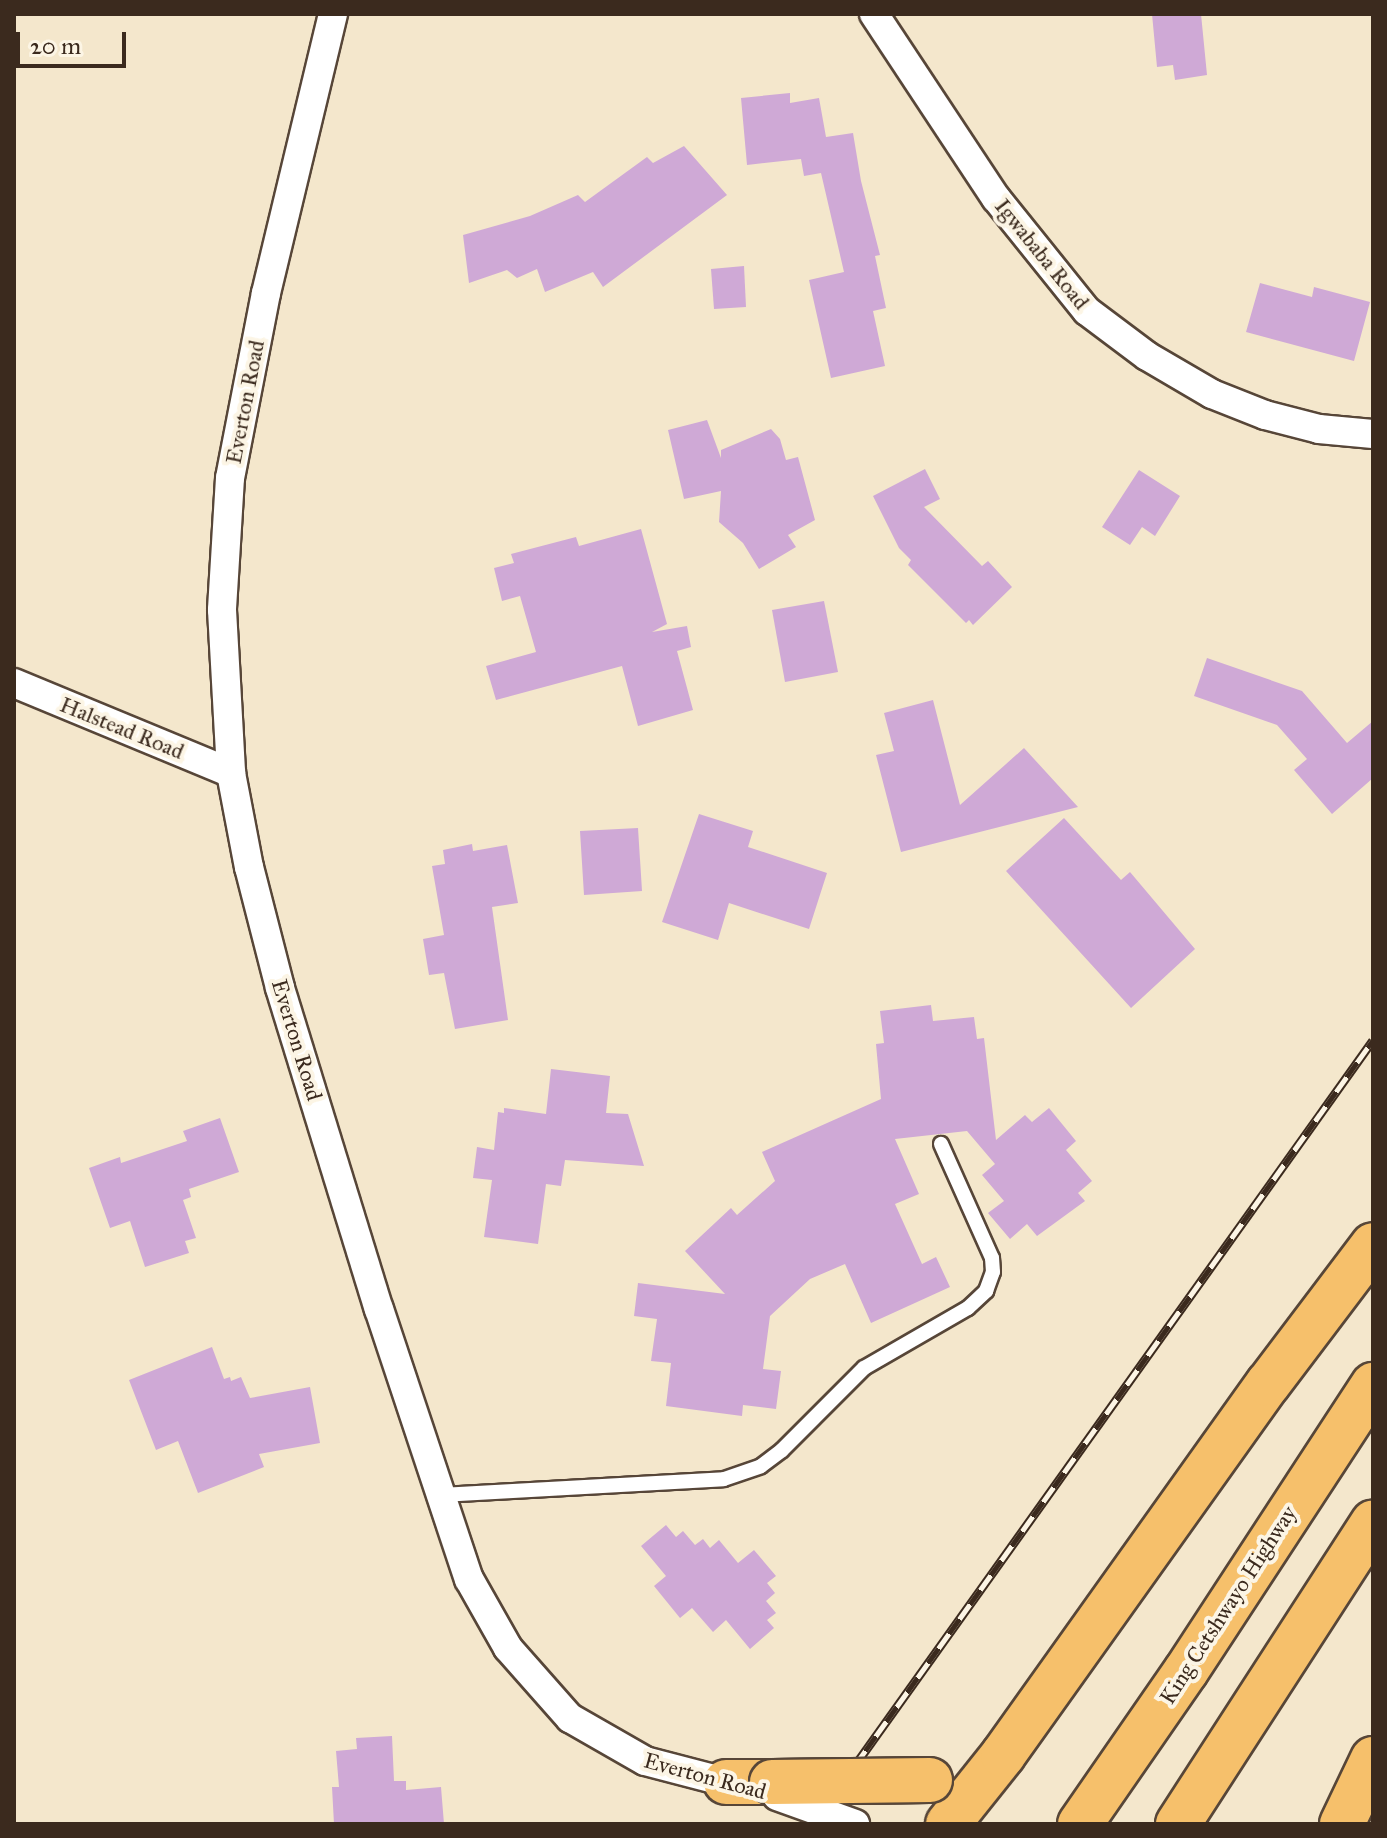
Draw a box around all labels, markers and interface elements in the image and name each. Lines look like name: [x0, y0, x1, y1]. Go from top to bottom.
scale bar: [20, 16, 130, 66]
text: 20 m: [30, 31, 81, 61]
street label: Igwababa Road: [989, 193, 1095, 315]
street label: Everton Road: [220, 338, 270, 466]
street label: Halstead Road: [56, 691, 188, 765]
street label: Everton Road: [266, 976, 328, 1104]
street label: King Cetshwayo Highway: [1154, 1501, 1302, 1709]
street label: Everton Road: [641, 1747, 769, 1805]

